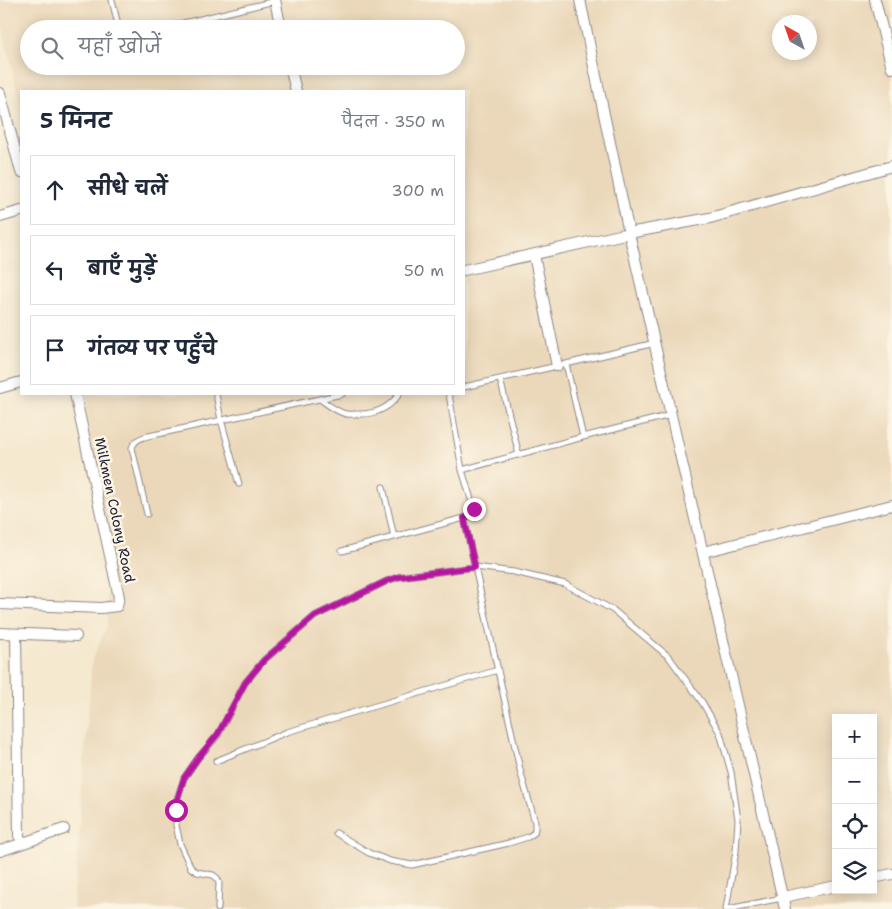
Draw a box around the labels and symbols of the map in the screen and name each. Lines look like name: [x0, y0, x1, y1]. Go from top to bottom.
north arrow: [772, 15, 817, 60]
street label: Milkmen Colony Road: [91, 436, 139, 584]
route end: [463, 498, 486, 521]
route start: [165, 799, 188, 822]

